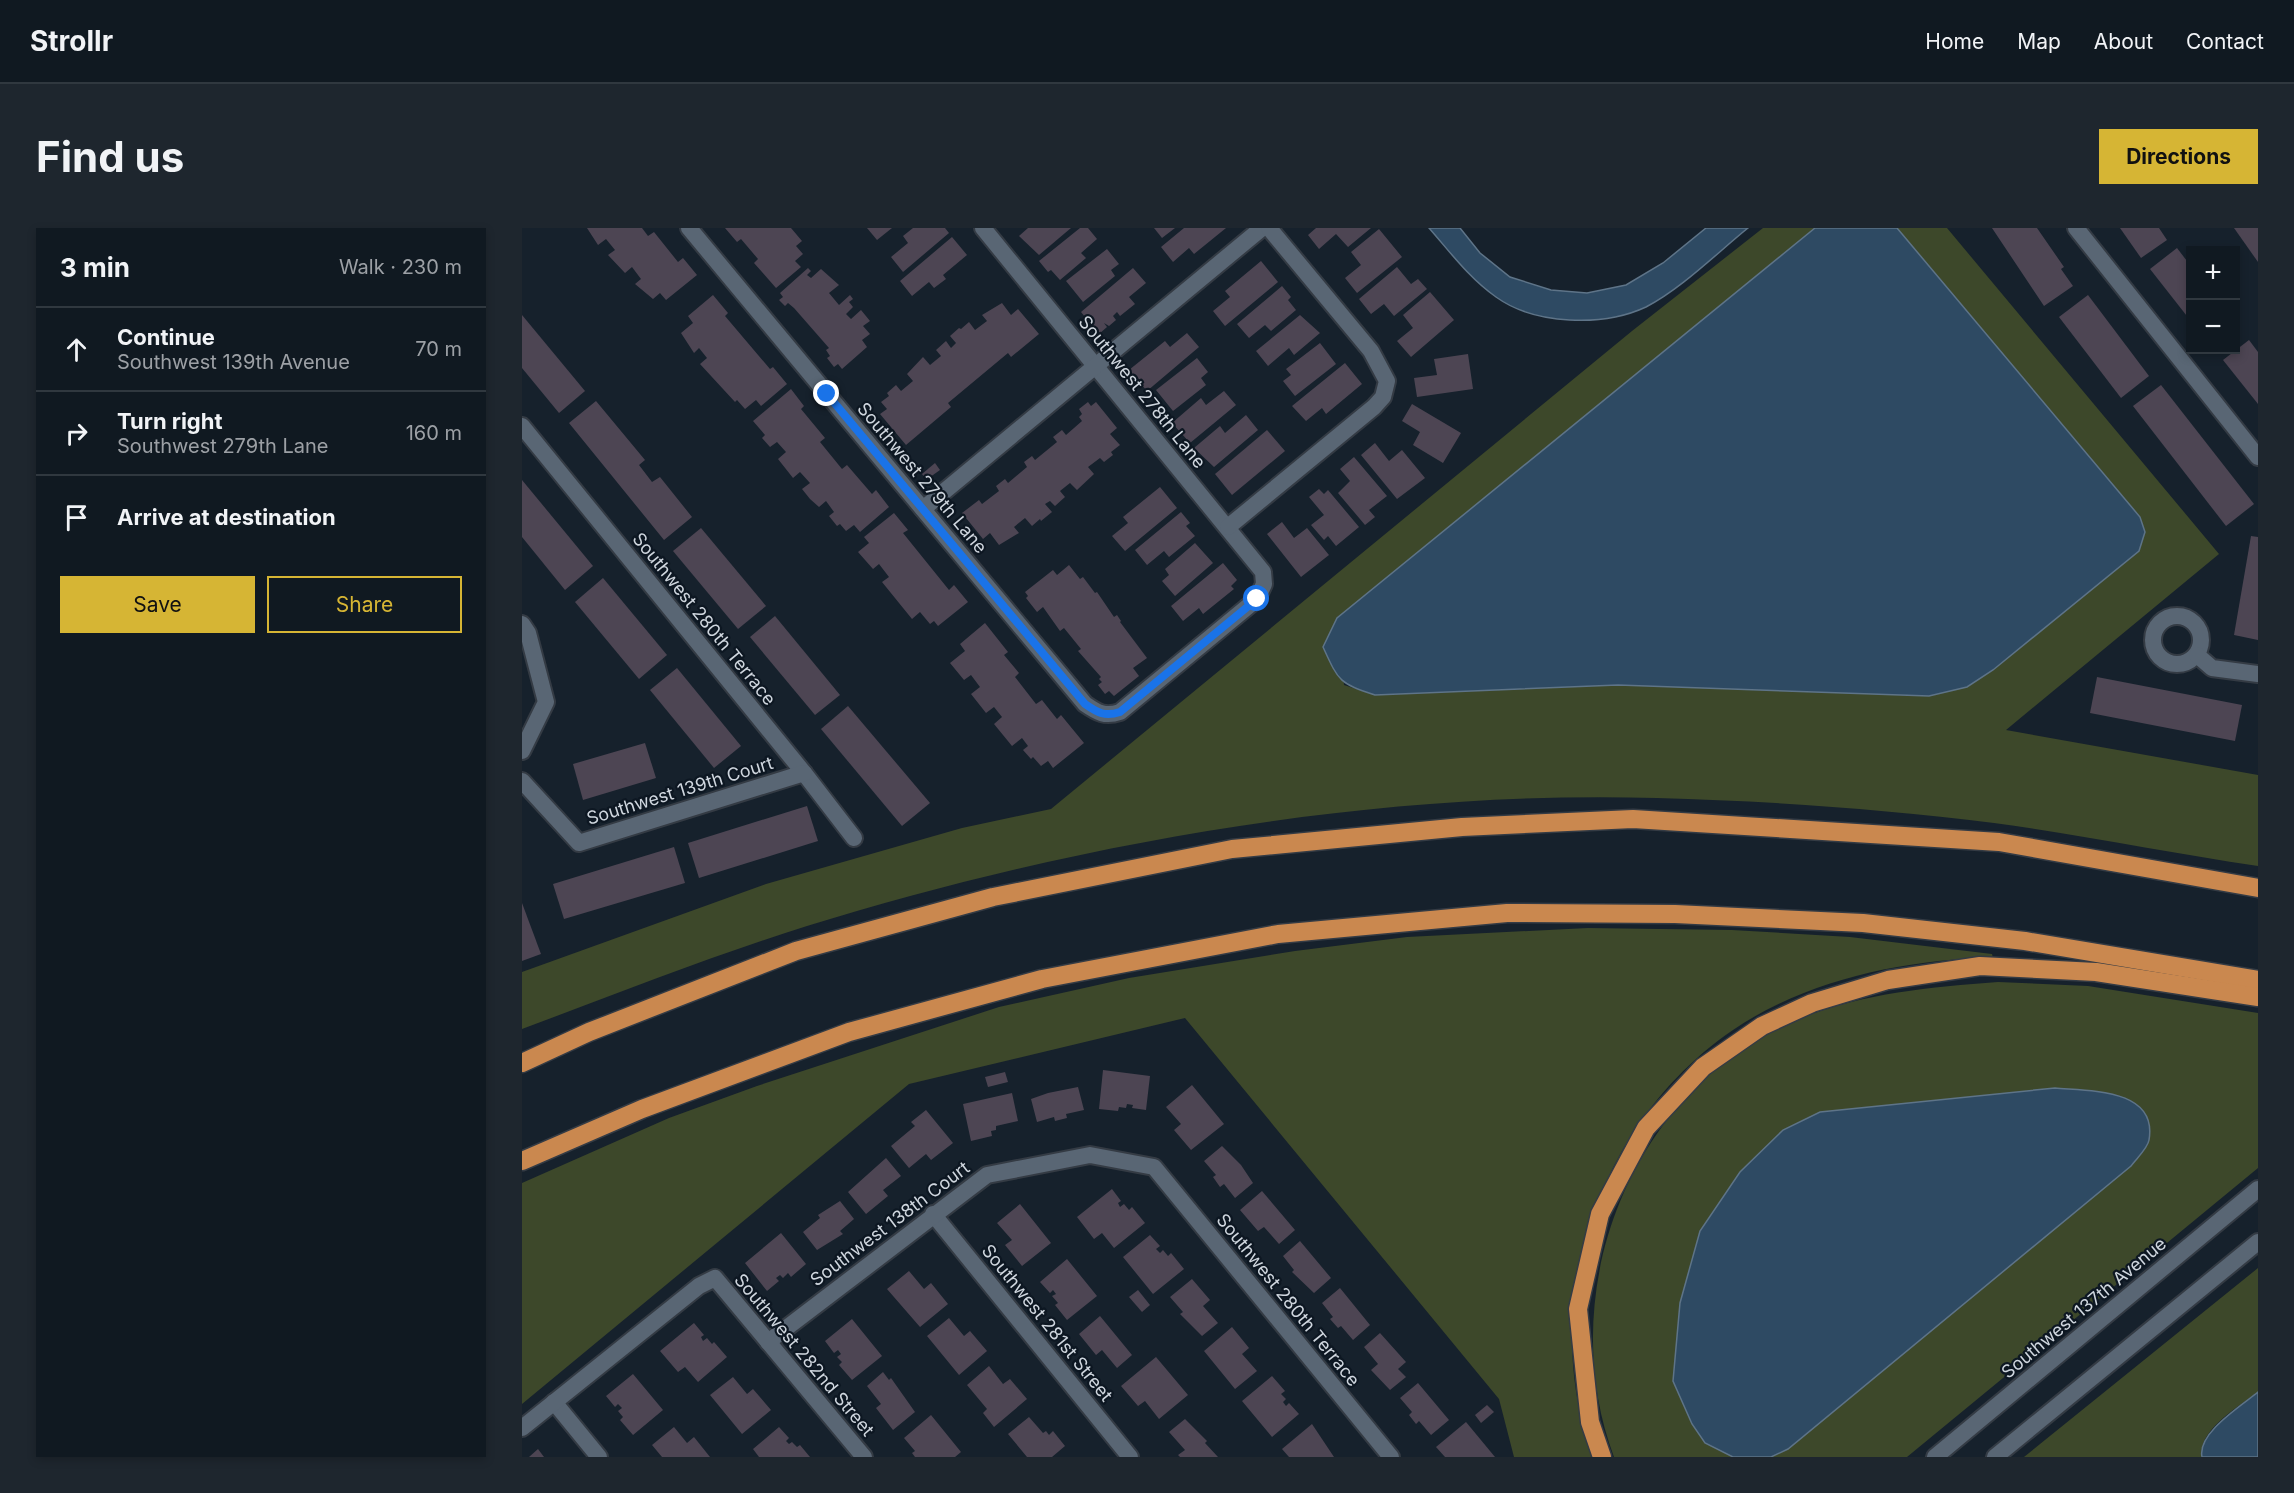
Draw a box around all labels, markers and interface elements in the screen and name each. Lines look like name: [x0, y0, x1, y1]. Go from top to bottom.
text: Strollr: [30, 24, 113, 58]
text: Home: [1925, 29, 1984, 54]
text: Map: [2017, 29, 2061, 54]
text: About: [2094, 29, 2153, 54]
text: Contact: [2186, 29, 2264, 54]
button: Directions: [2099, 129, 2258, 184]
text: Find us: [36, 131, 184, 182]
map controls: [2186, 246, 2240, 354]
button: +: [2186, 246, 2240, 300]
text: 3 min: [60, 252, 130, 283]
text: Walk · 230 m: [339, 255, 462, 279]
button: −: [2186, 300, 2240, 354]
street label: Southwest 278th Lane: [1074, 311, 1210, 472]
text: Continue: [117, 324, 215, 350]
icon: ahead: [60, 333, 93, 366]
text: 70 m: [415, 337, 462, 361]
text: Southwest 139th Avenue: [117, 350, 350, 374]
route end: [813, 380, 839, 406]
street label: Southwest 279th Lane: [853, 398, 992, 557]
text: Turn right: [117, 408, 223, 434]
icon: right: [60, 417, 93, 450]
text: 160 m: [406, 421, 462, 445]
text: Southwest 279th Lane: [117, 434, 328, 458]
icon: arrive: [60, 501, 93, 534]
text: Arrive at destination: [117, 504, 336, 530]
street label: Southwest 280th Terrace: [628, 528, 780, 709]
button: Save: [60, 576, 255, 633]
button: Share: [267, 576, 462, 633]
route start: [1243, 585, 1269, 611]
street label: Southwest 139th Court: [584, 752, 776, 829]
street label: Southwest 138th Court: [806, 1157, 973, 1290]
street label: Southwest 280th Terrace: [1212, 1209, 1364, 1390]
street label: Southwest 137th Avenue: [1997, 1233, 2170, 1383]
street label: Southwest 281st Street: [978, 1240, 1117, 1405]
street label: Southwest 282nd Street: [730, 1269, 879, 1440]

